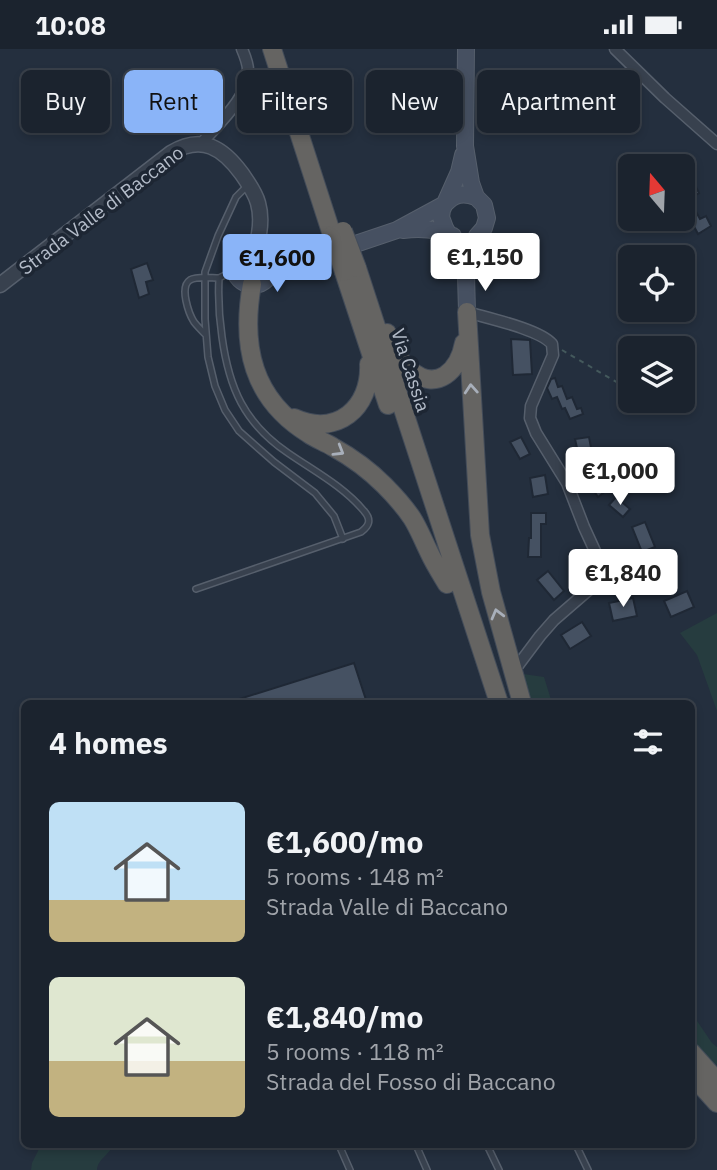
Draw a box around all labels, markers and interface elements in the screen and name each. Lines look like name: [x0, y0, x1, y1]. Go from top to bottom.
text: 10:08: [35, 8, 106, 42]
chip: Buy: [21, 70, 110, 133]
chip: Rent: [124, 70, 223, 133]
chip: Filters: [237, 70, 352, 133]
chip: New: [366, 70, 463, 133]
chip: Apartment: [477, 70, 640, 133]
street label: Strada Valle di Baccano: [14, 140, 188, 280]
north arrow: [618, 154, 695, 231]
map controls: [618, 154, 695, 413]
pin: €1,150: [428, 233, 542, 293]
pin: €1,600: [220, 235, 334, 294]
text: €1,150: [447, 241, 523, 271]
text: €1,600: [239, 242, 315, 272]
button: locate: [618, 245, 695, 322]
street label: Via Cassia: [386, 325, 436, 415]
button: layers: [618, 336, 695, 413]
one-way arrow: [464, 383, 479, 394]
one-way arrow: [331, 443, 344, 456]
pin: €1,000: [563, 447, 677, 507]
text: €1,000: [582, 455, 658, 485]
pin: €1,840: [566, 549, 680, 609]
text: €1,840: [585, 557, 661, 587]
one-way arrow: [491, 608, 505, 620]
text: 4 homes: [49, 723, 168, 762]
icon: filters: [629, 723, 667, 761]
text: €1,600/mo: [266, 822, 423, 861]
icon: home: [105, 830, 189, 914]
text: 5 rooms · 148 m²: [266, 861, 444, 891]
text: Strada Valle di Baccano: [266, 891, 508, 921]
text: €1,840/mo: [266, 997, 423, 1036]
icon: home: [105, 1005, 189, 1089]
text: 5 rooms · 118 m²: [266, 1036, 444, 1066]
text: Strada del Fosso di Baccano: [266, 1066, 556, 1096]

